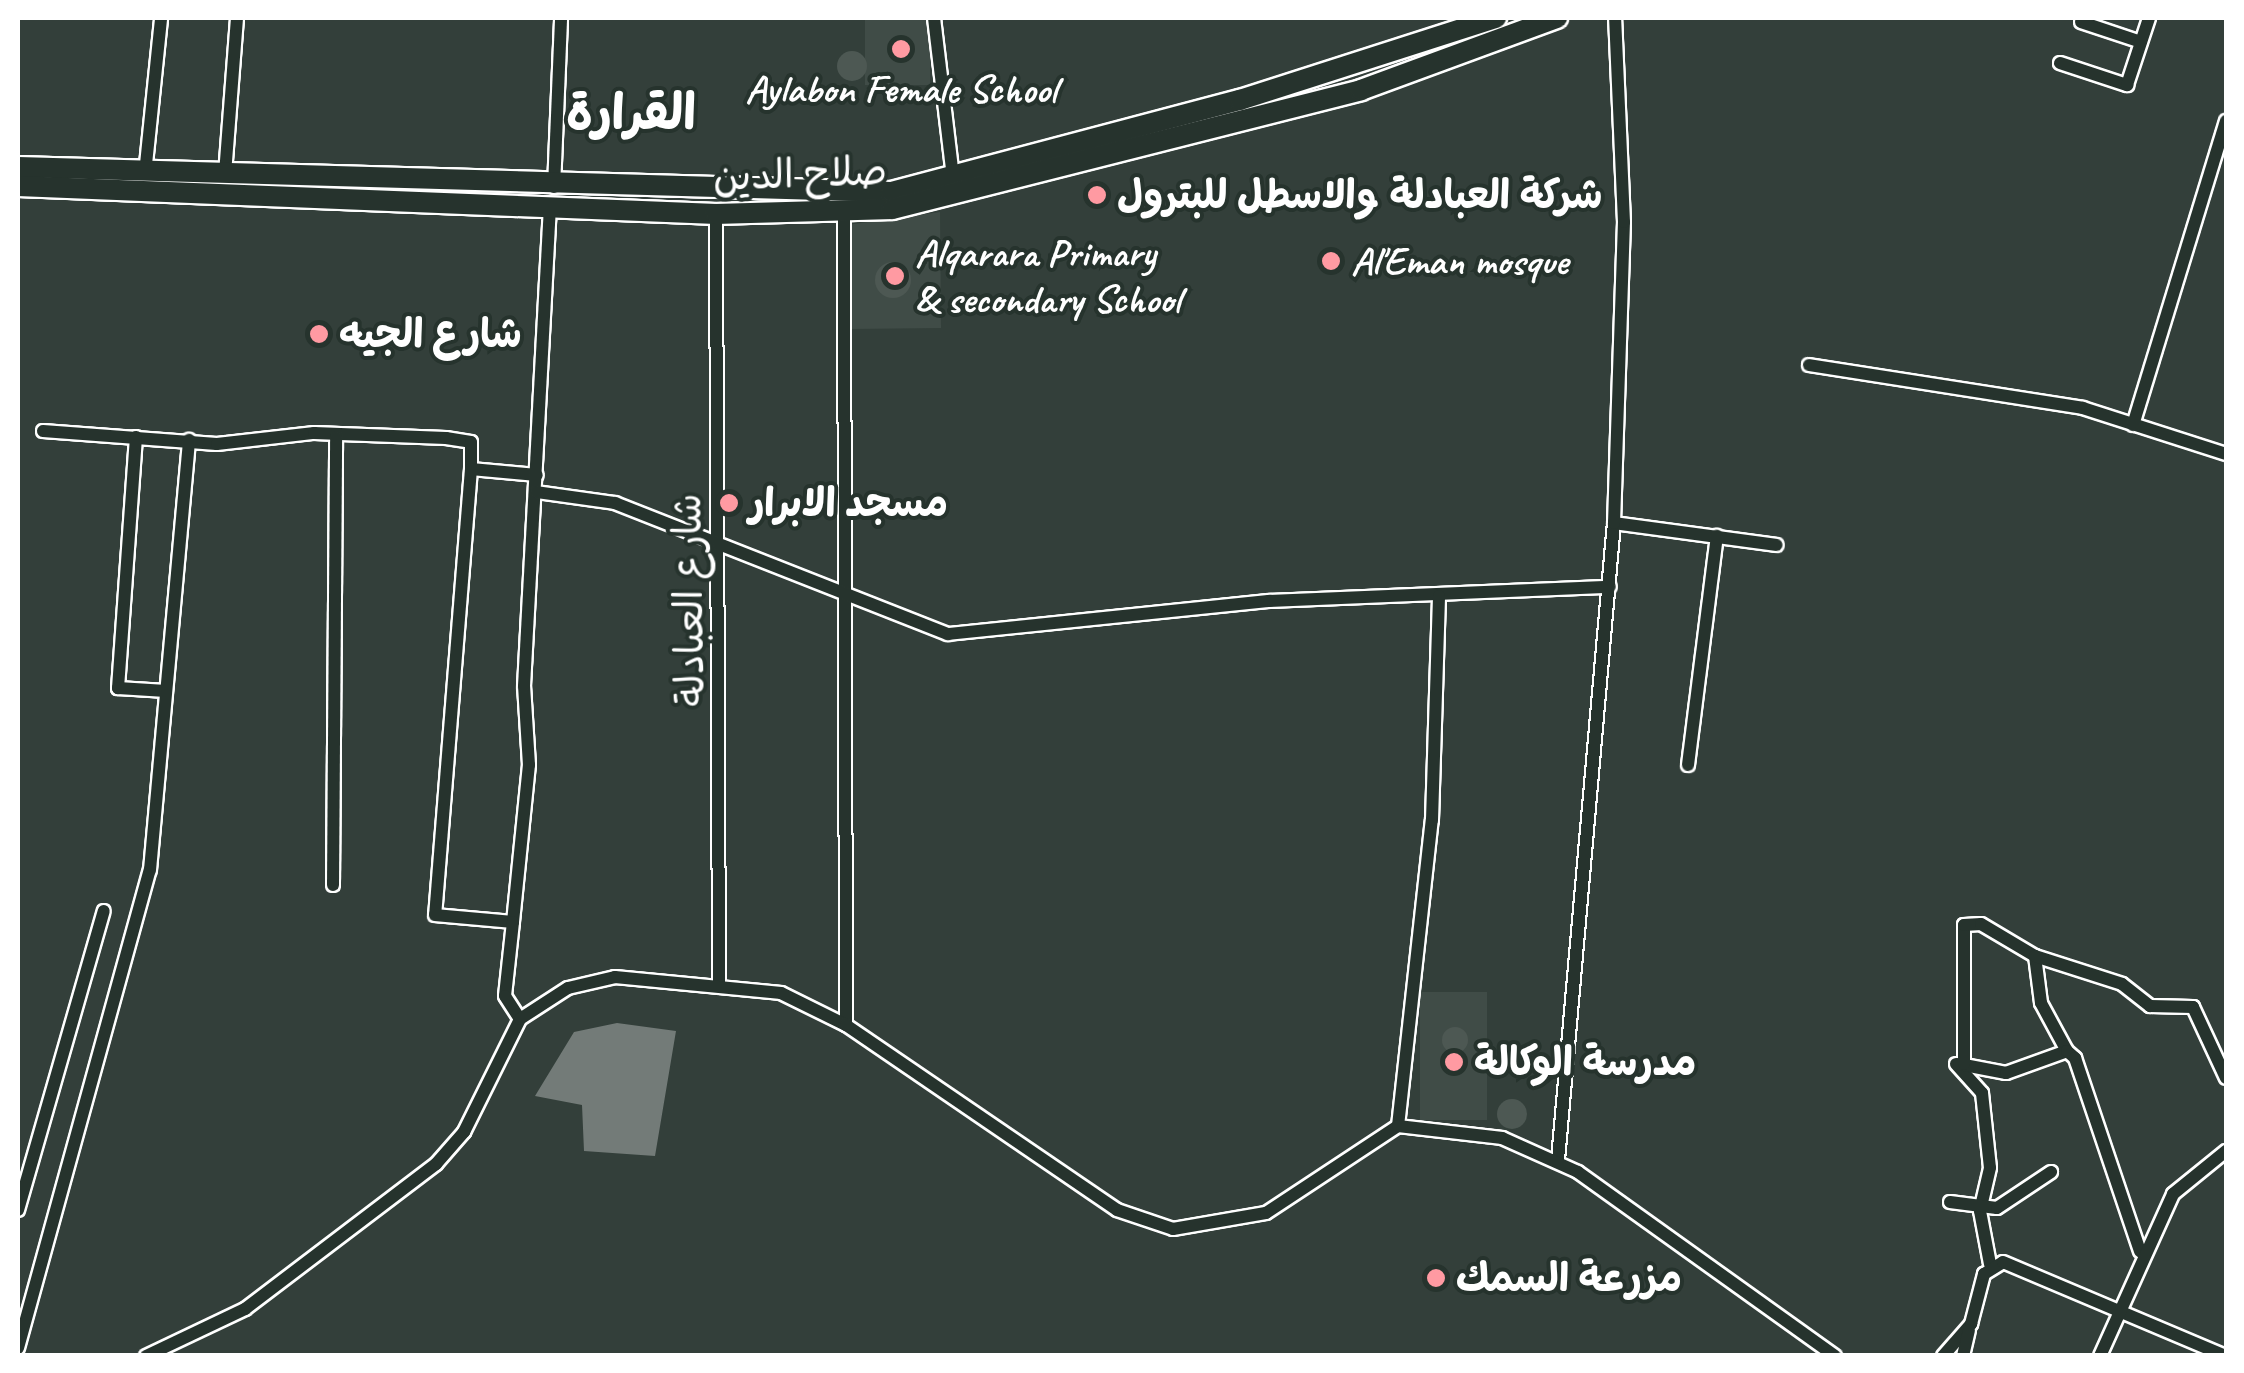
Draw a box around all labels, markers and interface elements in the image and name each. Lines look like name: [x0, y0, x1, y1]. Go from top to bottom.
marker: Aylabon Female School: [890, 38, 912, 60]
place label: Aylabon Female School: [747, 65, 1055, 113]
district label: القرارة: [566, 83, 696, 143]
street label: صلاح الدين: [712, 147, 888, 201]
place label: شركة العبادلة والاسطل للبترول: [1117, 171, 1603, 219]
marker: شركة العبادلة والاسطل للبترول: [1086, 184, 1108, 206]
place label: Alqarara Primary & secondary School: [915, 229, 1181, 323]
place label: Al'Eman mosque: [1351, 237, 1569, 285]
marker: Al'Eman mosque: [1320, 250, 1342, 272]
marker: Alqarara Primary & secondary School: [884, 265, 906, 287]
place label: شارع الجيه: [339, 310, 522, 358]
marker: شارع الجيه: [308, 323, 330, 345]
place label: مسجد الابرار: [749, 479, 948, 527]
marker: مسجد الابرار: [718, 492, 740, 514]
street label: شارع العبادلة: [663, 493, 715, 707]
place label: مدرسة الوكالة: [1474, 1038, 1696, 1086]
marker: مدرسة الوكالة: [1443, 1051, 1465, 1073]
place label: مزرعة السمك: [1456, 1254, 1682, 1302]
marker: مزرعة السمك: [1425, 1267, 1447, 1289]

